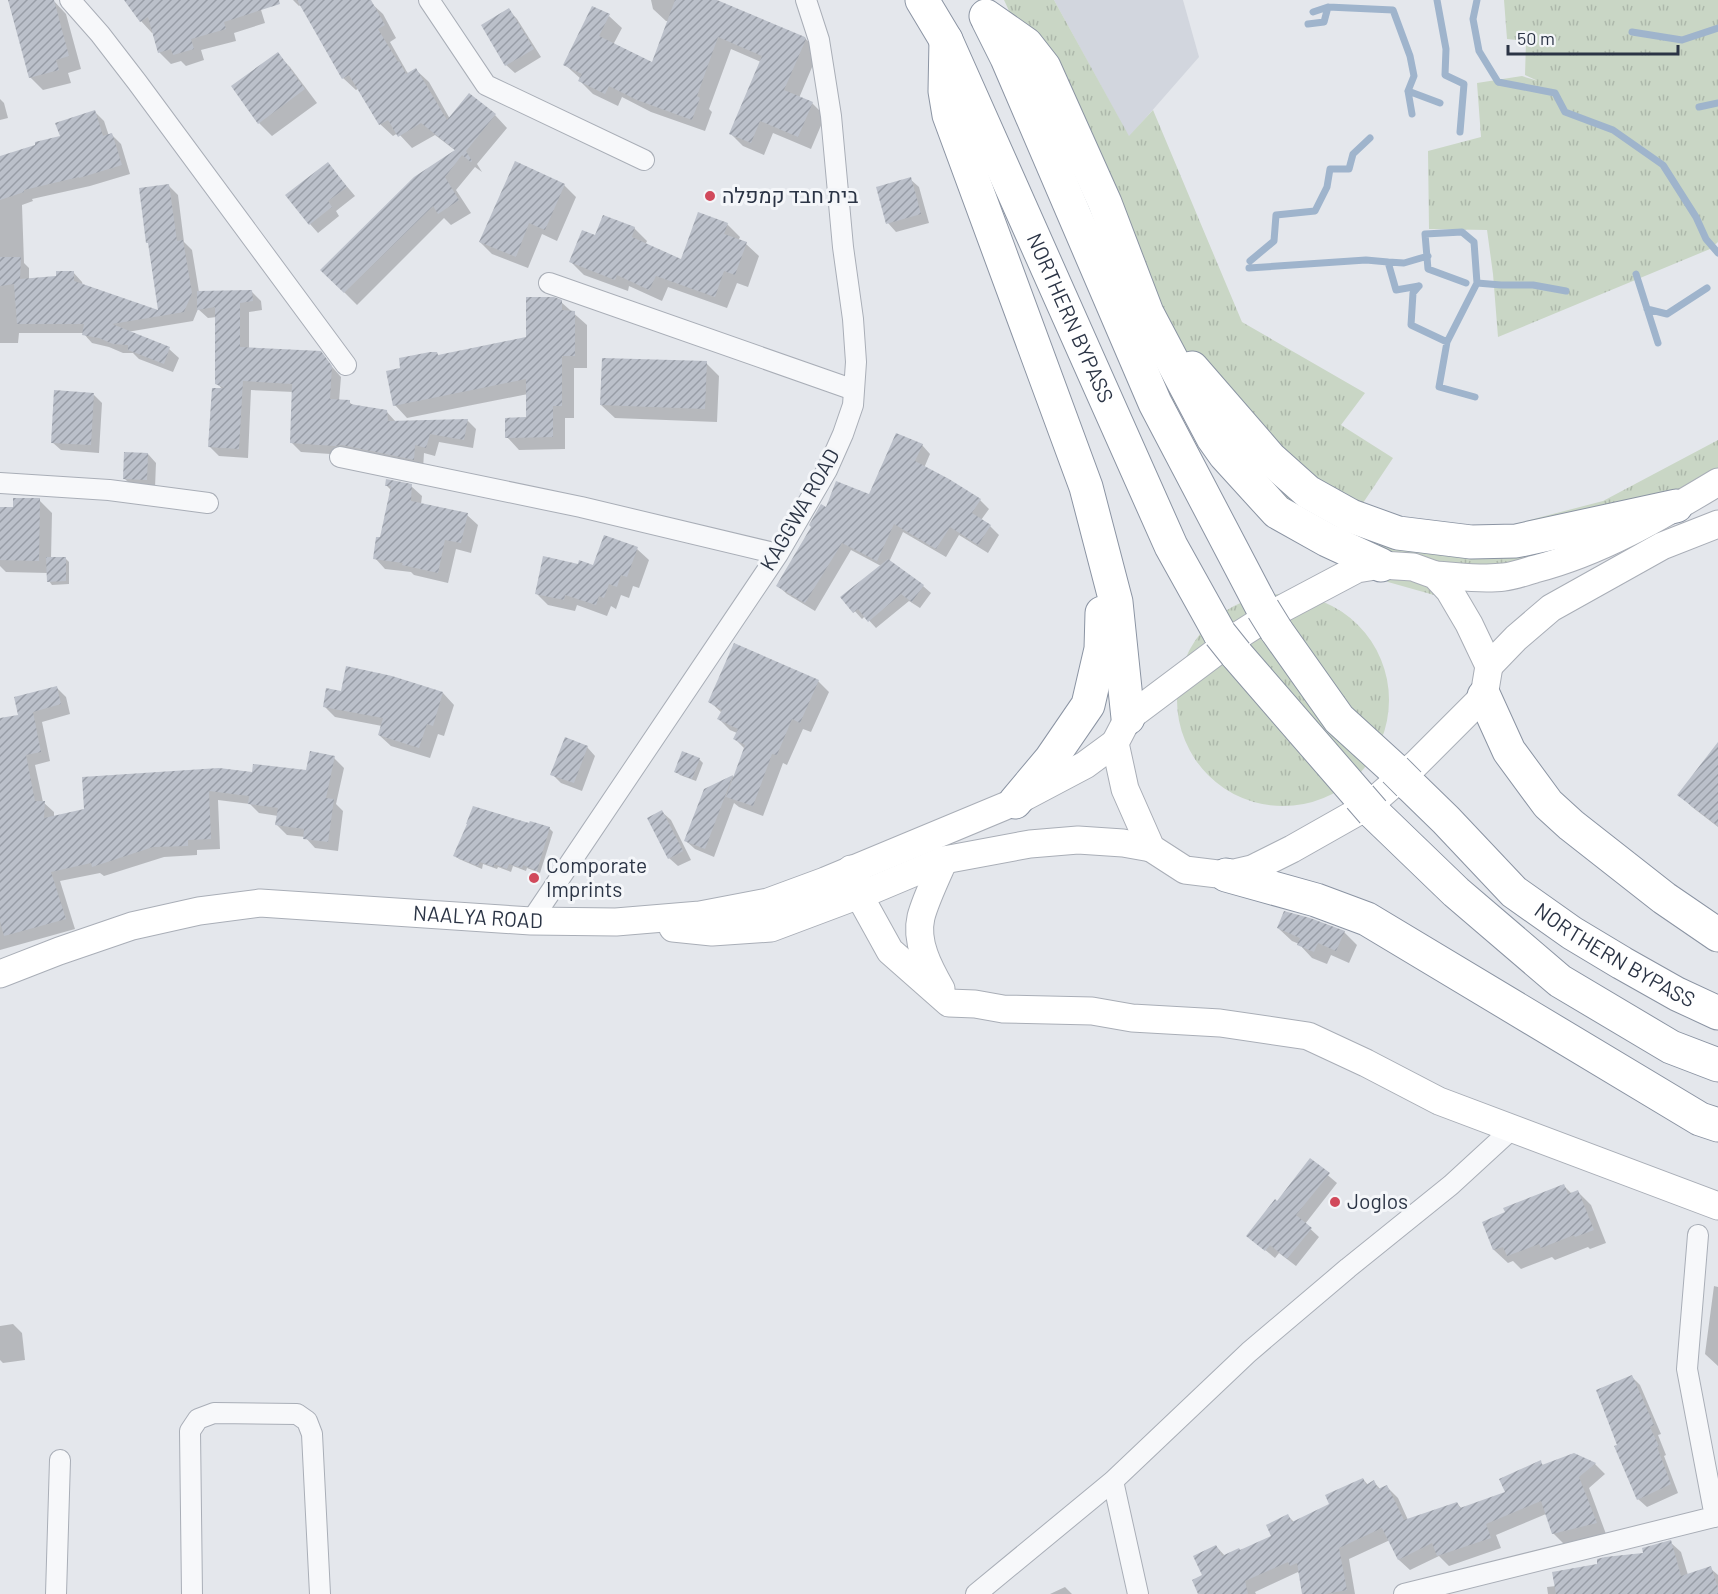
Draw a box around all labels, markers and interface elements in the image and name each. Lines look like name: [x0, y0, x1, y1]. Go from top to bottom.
scale bar: [1508, 18, 1678, 56]
text: 50 m: [1517, 27, 1555, 49]
place label: בית חבד קמפלה: [722, 182, 858, 207]
marker: בית חבד קמפלה: [703, 189, 717, 203]
street label: NORTHERN BYPASS: [1022, 229, 1120, 406]
street label: KAGGWA ROAD: [754, 444, 844, 575]
place label: Comporate Imprints: [546, 852, 647, 901]
marker: Comporate Imprints: [527, 871, 541, 885]
street label: NORTHERN BYPASS: [1531, 897, 1699, 1012]
street label: NAALYA ROAD: [412, 899, 543, 932]
place label: Joglos: [1347, 1188, 1408, 1213]
marker: Joglos: [1328, 1195, 1342, 1209]

